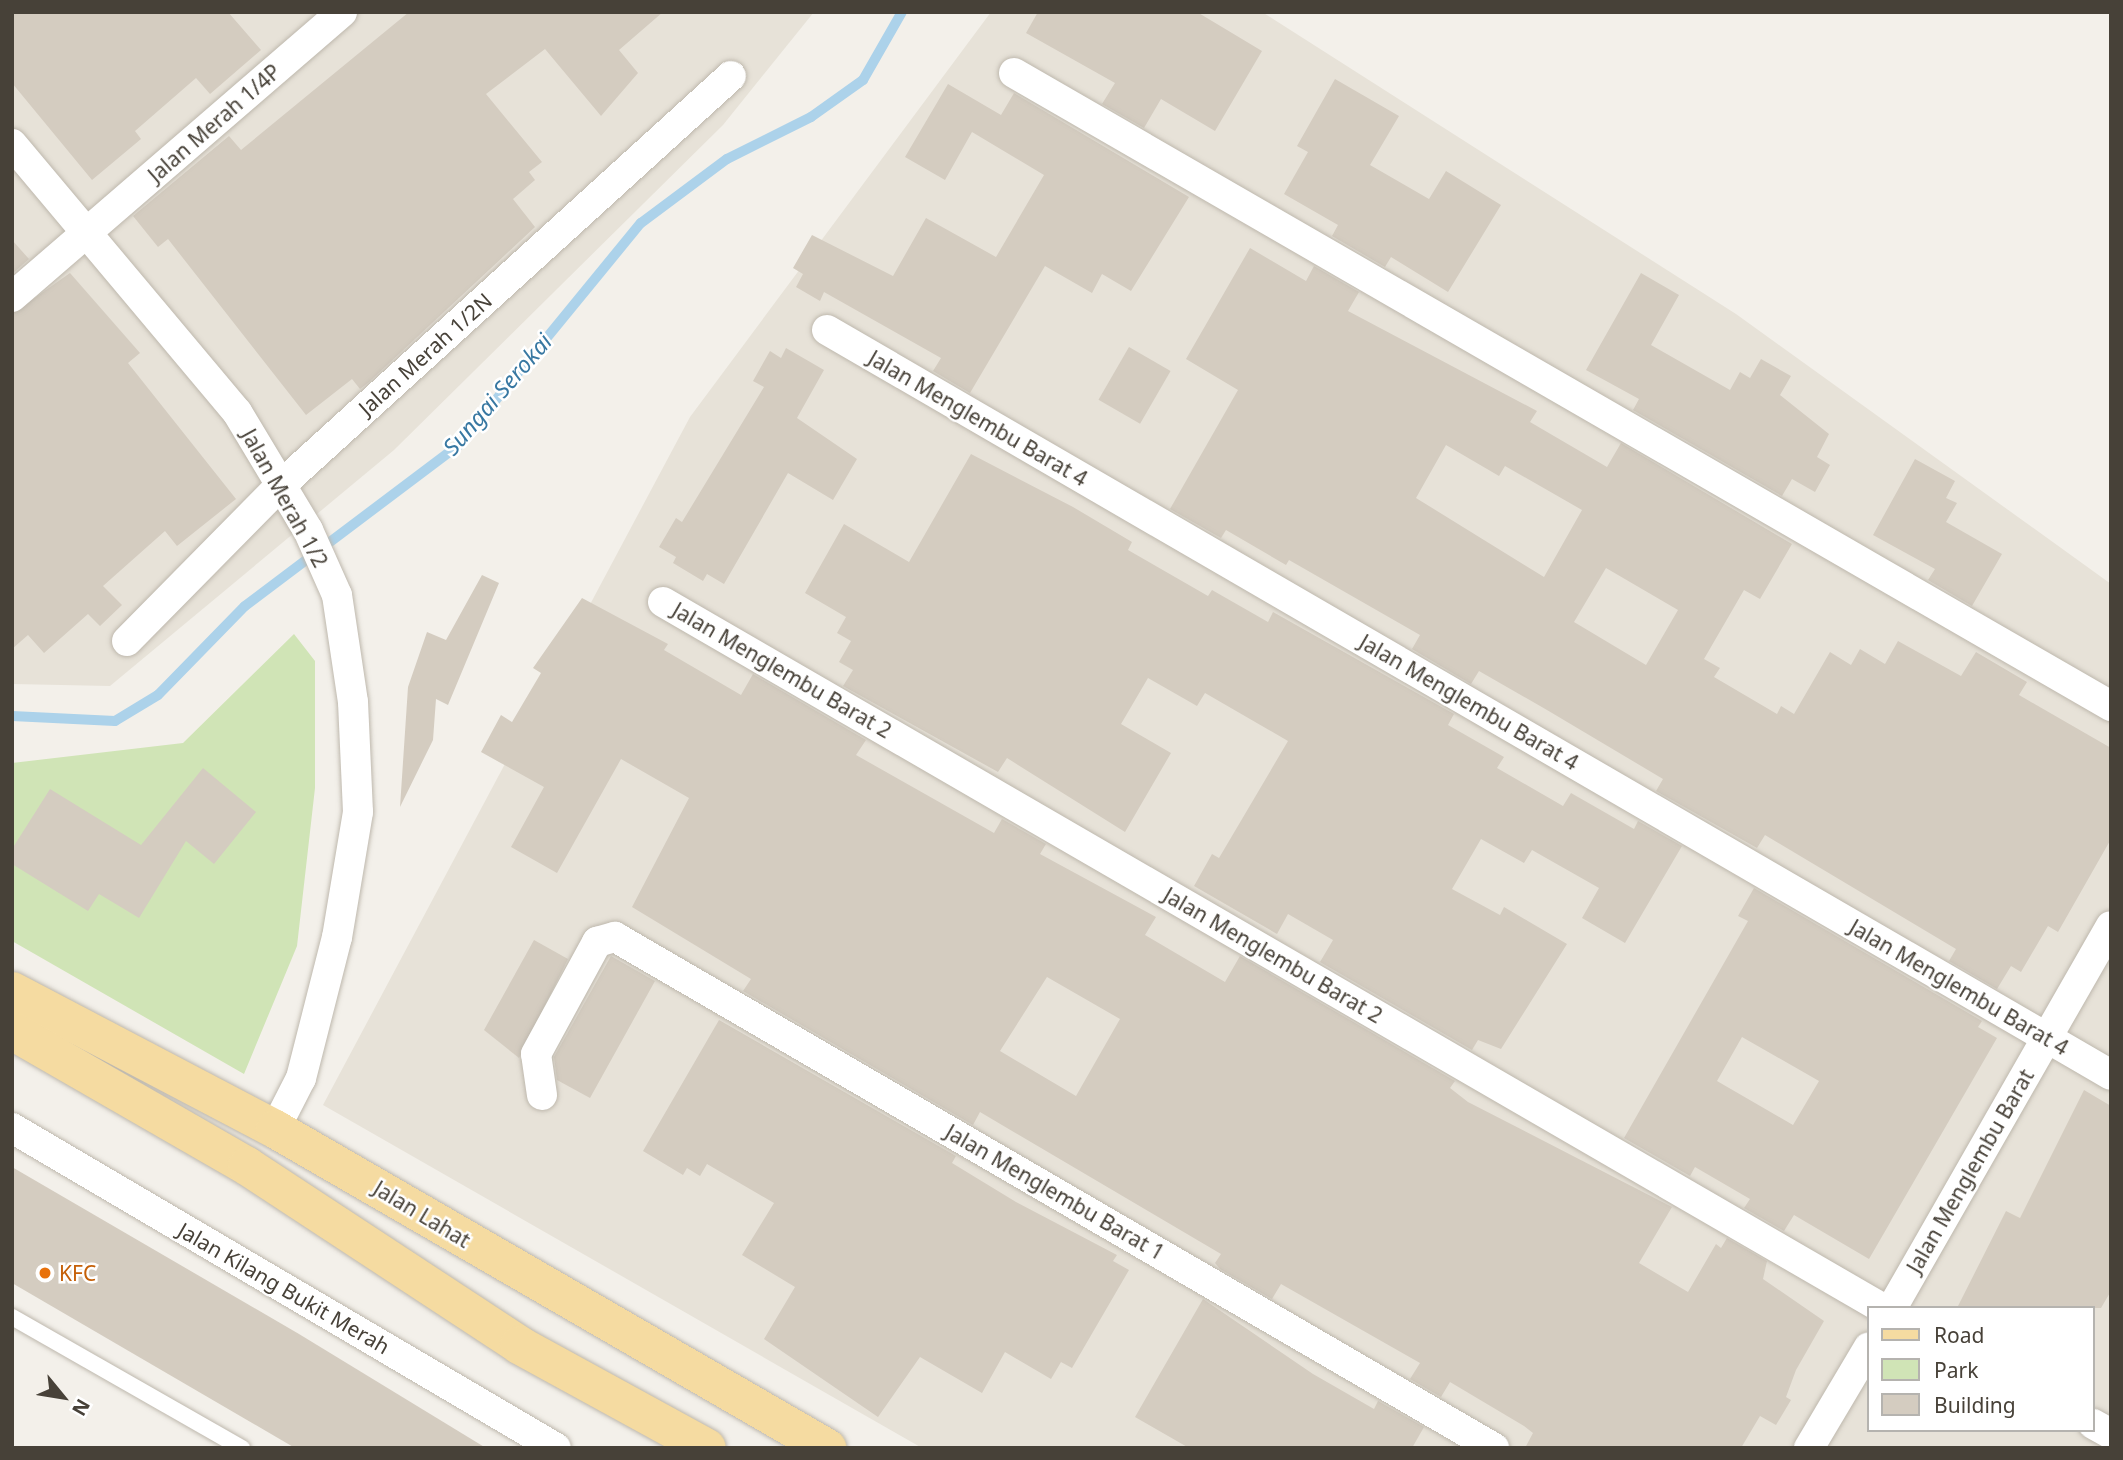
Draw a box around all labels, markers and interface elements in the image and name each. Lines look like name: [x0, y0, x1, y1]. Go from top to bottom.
street label: Jalan Merah 1/4P: [143, 59, 285, 187]
street label: Jalan Merah 1/2N: [353, 288, 497, 420]
water label: Sungai Serokai: [437, 328, 557, 460]
street label: Jalan Menglembu Barat 4: [864, 345, 1092, 491]
street label: Jalan Merah 1/2: [237, 424, 333, 572]
street label: Jalan Menglembu Barat 2: [668, 597, 896, 743]
street label: Jalan Menglembu Barat 4: [1355, 629, 1583, 775]
street label: Jalan Menglembu Barat 2: [1159, 882, 1387, 1028]
street label: Jalan Menglembu Barat 4: [1845, 914, 2073, 1060]
street label: Jalan Menglembu Barat: [1901, 1065, 2039, 1277]
street label: Jalan Menglembu Barat 1: [941, 1119, 1169, 1265]
street label: Jalan Lahat: [369, 1175, 475, 1253]
street label: Jalan Kilang Bukit Merah: [174, 1217, 394, 1359]
place label: KFC: [59, 1260, 96, 1286]
marker: KFC: [37, 1265, 53, 1281]
legend: [1868, 1306, 2095, 1432]
text: Road: [1934, 1321, 1984, 1349]
text: Park: [1934, 1356, 1978, 1384]
north arrow: [28, 1362, 98, 1432]
text: Building: [1934, 1391, 2016, 1419]
text: N: [66, 1394, 96, 1421]

